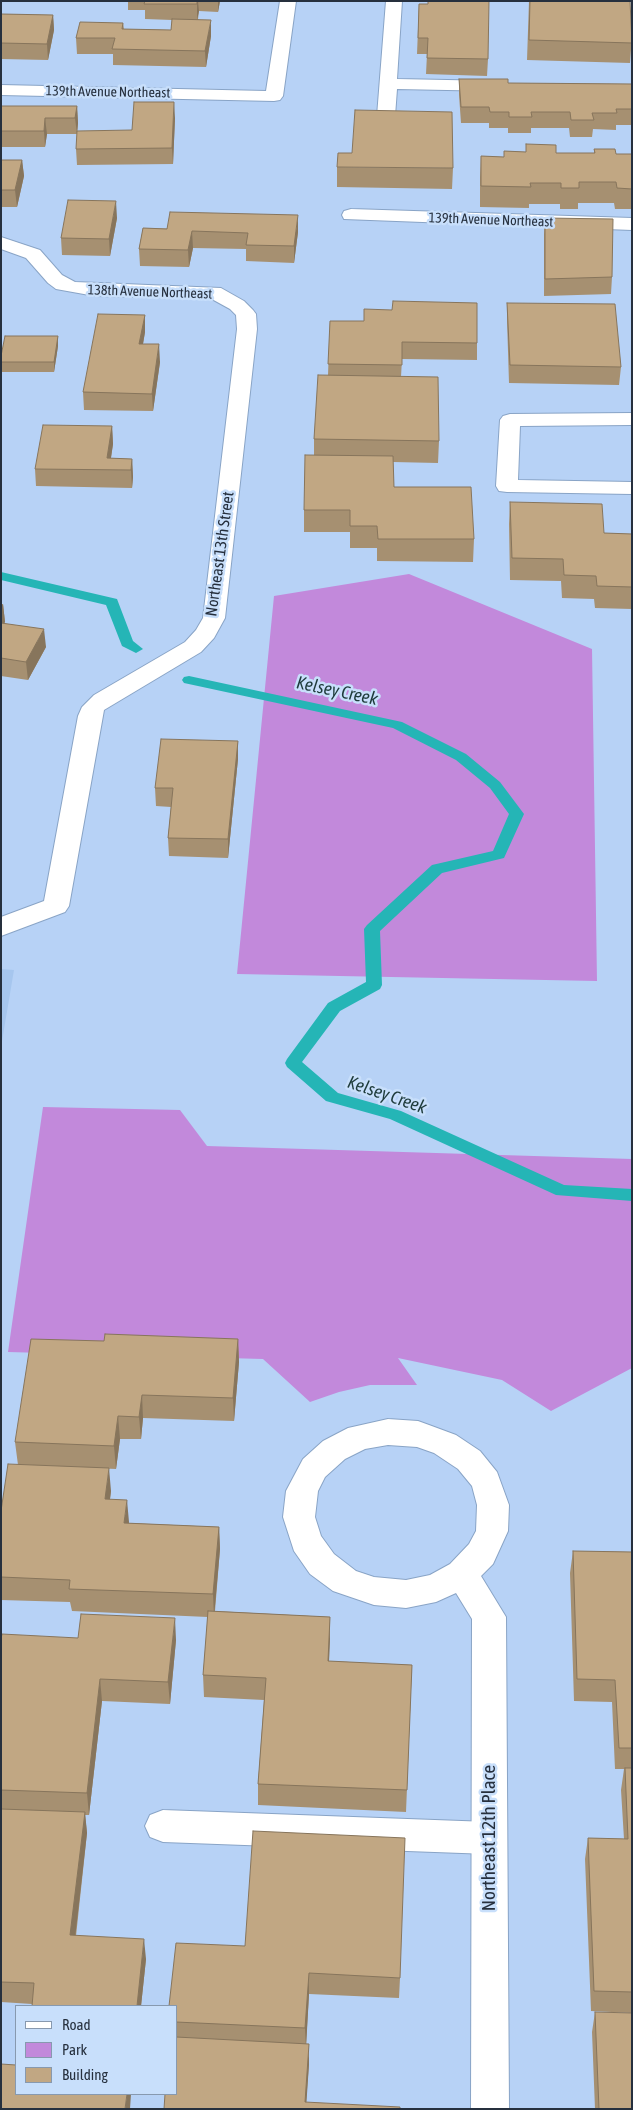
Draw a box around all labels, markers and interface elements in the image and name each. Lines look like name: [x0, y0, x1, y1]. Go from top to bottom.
street label: 139th Avenue Northeast: [46, 83, 170, 101]
street label: 139th Avenue Northeast: [428, 209, 554, 231]
street label: 138th Avenue Northeast: [87, 281, 213, 303]
street label: Northeast 13th Street: [202, 490, 238, 618]
water label: Kelsey Creek: [294, 672, 380, 710]
water label: Kelsey Creek: [345, 1071, 429, 1119]
street label: Northeast 12th Place: [478, 1765, 500, 1911]
legend: [15, 2005, 178, 2095]
text: Road: [62, 2016, 91, 2033]
text: Park: [62, 2041, 87, 2058]
text: Building: [62, 2066, 108, 2083]

